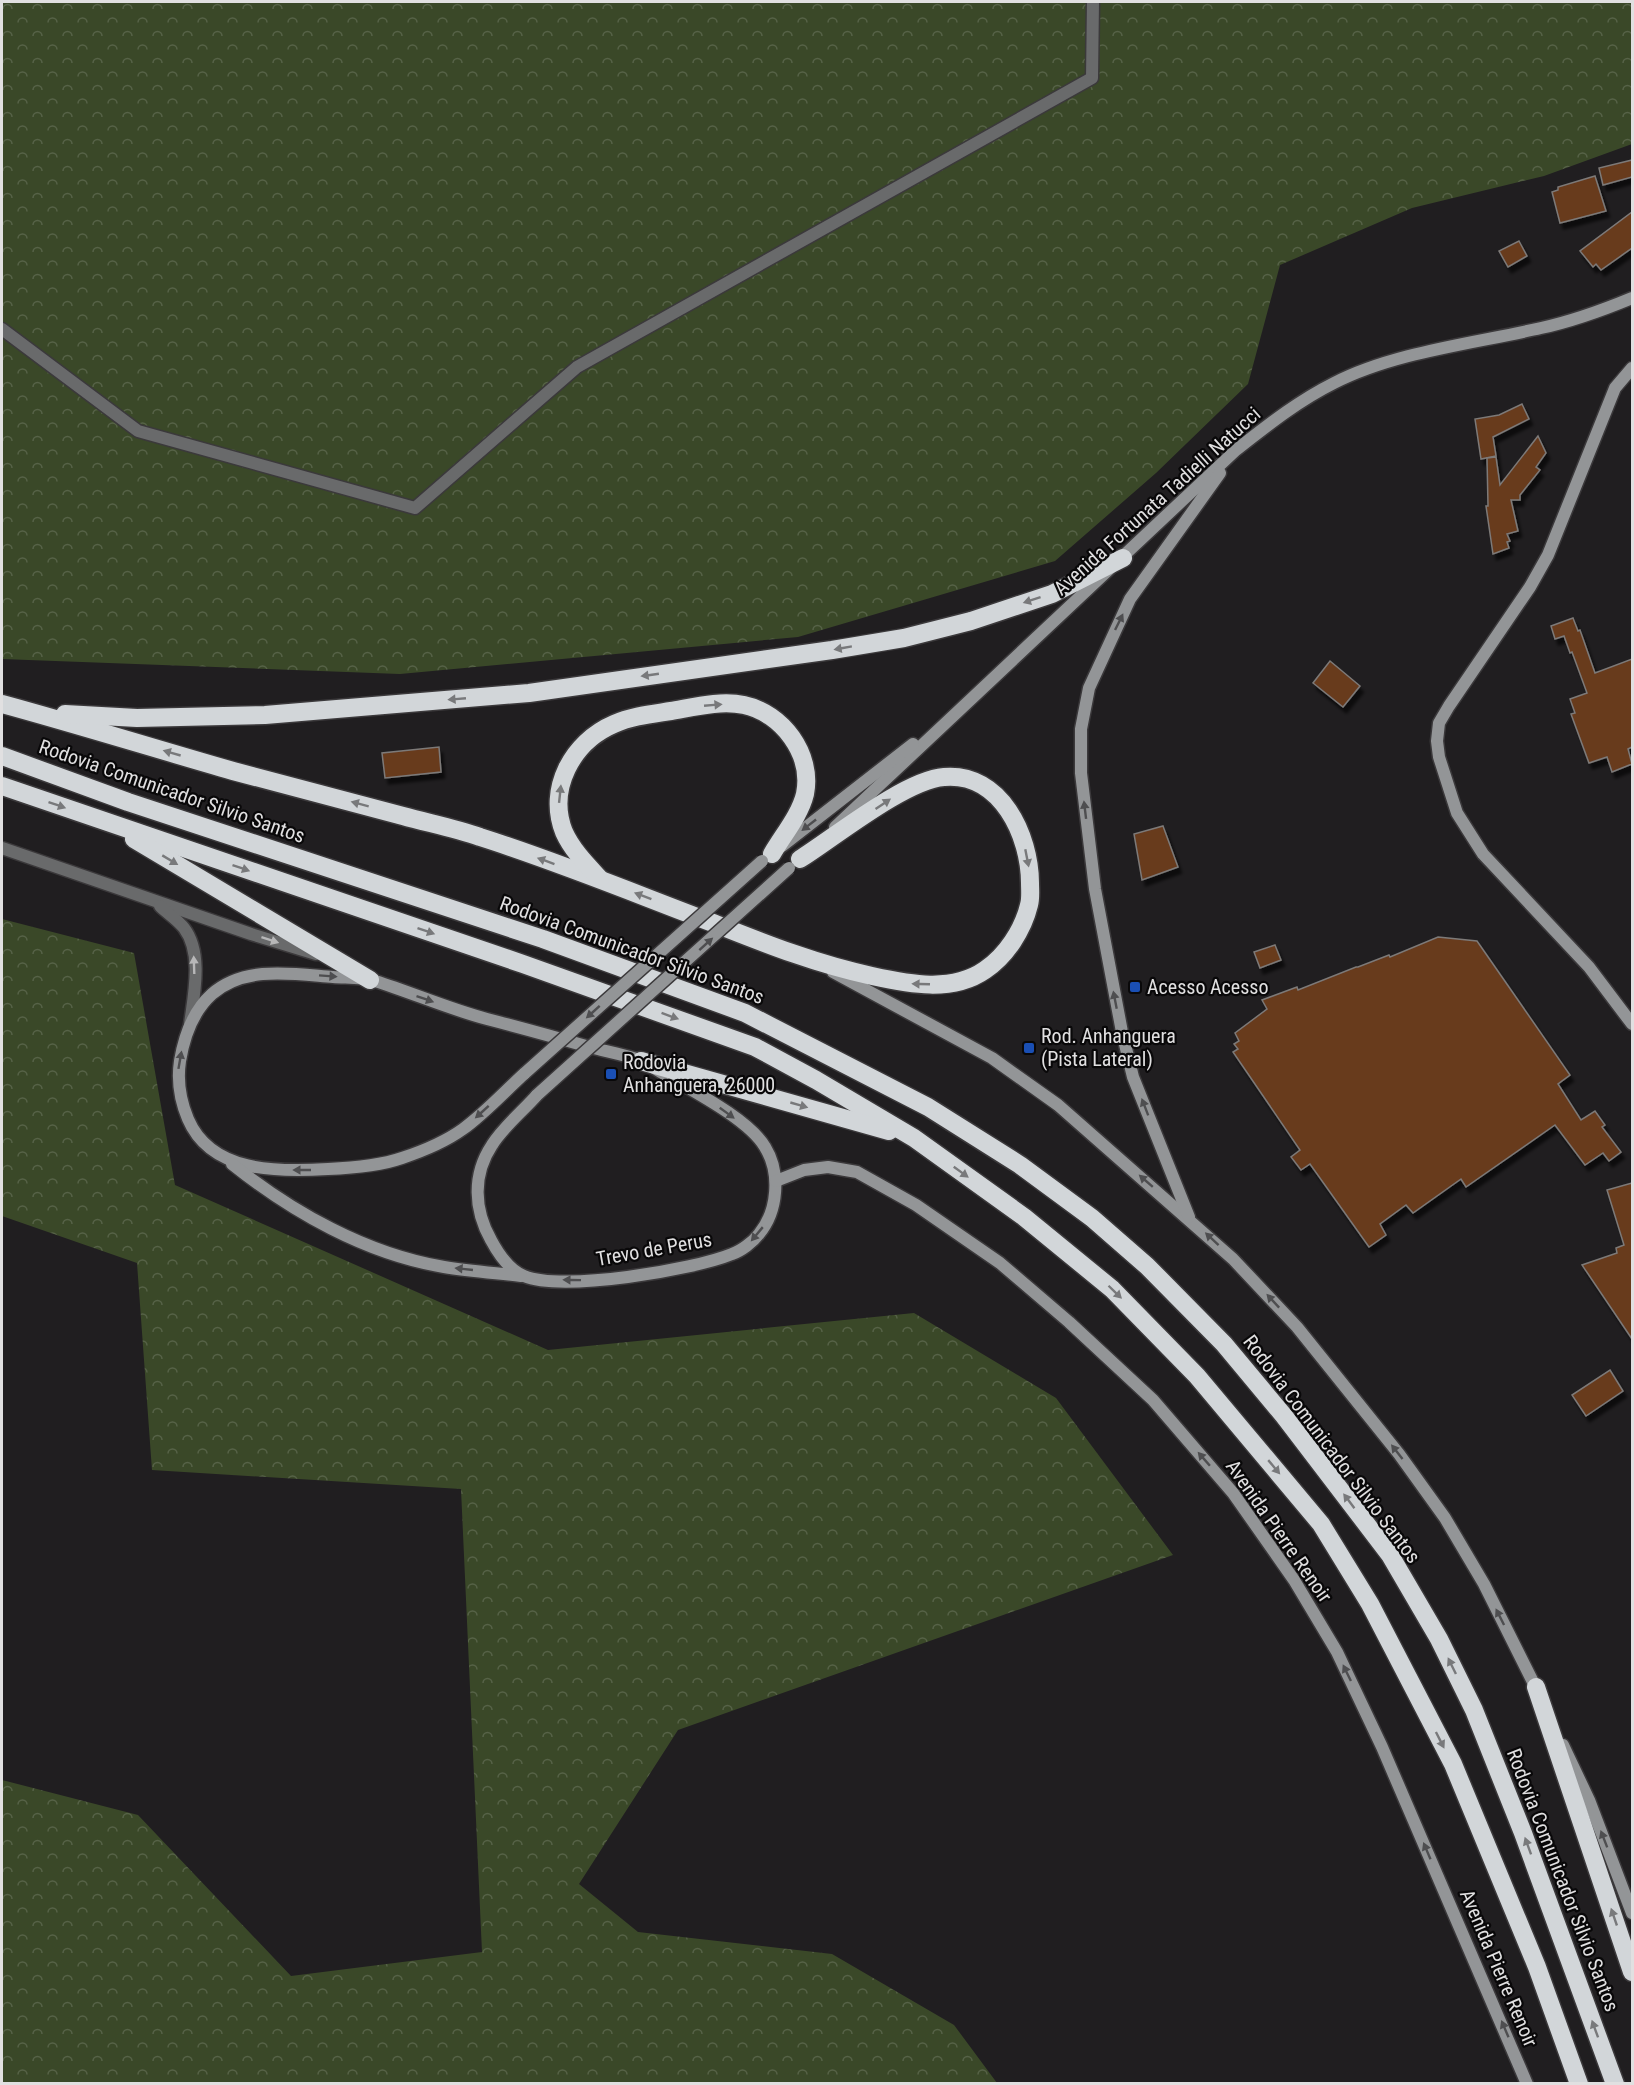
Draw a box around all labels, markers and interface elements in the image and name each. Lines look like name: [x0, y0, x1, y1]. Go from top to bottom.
street label: Avenida Fortunata Tadielli Natucci: [1049, 402, 1265, 600]
one-way arrow: [1023, 596, 1041, 606]
one-way arrow: [1114, 614, 1123, 631]
one-way arrow: [834, 644, 853, 653]
one-way arrow: [641, 670, 660, 679]
one-way arrow: [447, 694, 466, 704]
one-way arrow: [704, 700, 723, 710]
street label: Rodovia Comunicador Silvio Santos: [36, 734, 308, 848]
one-way arrow: [163, 748, 181, 757]
one-way arrow: [555, 784, 565, 803]
one-way arrow: [875, 798, 891, 810]
one-way arrow: [351, 799, 369, 809]
one-way arrow: [48, 800, 66, 810]
one-way arrow: [1081, 800, 1090, 819]
one-way arrow: [801, 819, 816, 831]
one-way arrow: [1023, 848, 1032, 867]
one-way arrow: [162, 855, 178, 866]
one-way arrow: [537, 855, 555, 865]
one-way arrow: [233, 863, 251, 873]
street label: Rodovia Comunicador Silvio Santos: [497, 891, 767, 1009]
one-way arrow: [634, 891, 652, 901]
one-way arrow: [417, 926, 435, 936]
one-way arrow: [261, 936, 279, 945]
one-way arrow: [698, 937, 713, 951]
one-way arrow: [189, 956, 199, 975]
one-way arrow: [318, 971, 337, 981]
place label: Acesso Acesso: [1147, 975, 1268, 999]
one-way arrow: [912, 980, 931, 989]
marker: Acesso Acesso: [1128, 980, 1142, 994]
one-way arrow: [1110, 990, 1119, 1009]
one-way arrow: [416, 995, 434, 1005]
one-way arrow: [586, 1005, 601, 1018]
one-way arrow: [661, 1011, 679, 1021]
place label: Rod. Anhanguera (Pista Lateral): [1041, 1024, 1176, 1071]
marker: Rod. Anhanguera (Pista Lateral): [1022, 1041, 1036, 1055]
one-way arrow: [176, 1050, 185, 1069]
place label: Rodovia Anhanguera, 26000: [623, 1050, 775, 1097]
marker: Rodovia Anhanguera, 26000: [604, 1067, 618, 1081]
one-way arrow: [1139, 1098, 1149, 1116]
one-way arrow: [790, 1101, 808, 1110]
one-way arrow: [475, 1105, 490, 1118]
one-way arrow: [719, 1107, 735, 1118]
one-way arrow: [292, 1165, 311, 1175]
one-way arrow: [953, 1166, 969, 1178]
one-way arrow: [1139, 1175, 1154, 1188]
one-way arrow: [750, 1226, 763, 1242]
street label: Trevo de Perus: [594, 1227, 714, 1271]
one-way arrow: [1205, 1233, 1219, 1247]
one-way arrow: [454, 1264, 473, 1274]
one-way arrow: [563, 1276, 582, 1285]
one-way arrow: [1107, 1285, 1122, 1299]
one-way arrow: [1266, 1295, 1280, 1309]
street label: Rodovia Comunicador Silvio Santos: [1238, 1330, 1426, 1568]
one-way arrow: [1391, 1444, 1403, 1459]
one-way arrow: [1198, 1452, 1211, 1467]
street label: Avenida Pierre Renoir: [1221, 1455, 1337, 1607]
one-way arrow: [1267, 1460, 1280, 1475]
one-way arrow: [1343, 1494, 1355, 1509]
one-way arrow: [1495, 1608, 1505, 1625]
one-way arrow: [1448, 1657, 1458, 1675]
one-way arrow: [1342, 1664, 1351, 1681]
one-way arrow: [1436, 1732, 1445, 1749]
street label: Rodovia Comunicador Silvio Santos: [1502, 1745, 1624, 2015]
one-way arrow: [1599, 1829, 1609, 1847]
one-way arrow: [1522, 1837, 1532, 1855]
one-way arrow: [1422, 1841, 1432, 1859]
street label: Avenida Pierre Renoir: [1455, 1886, 1543, 2050]
one-way arrow: [1608, 1908, 1618, 1926]
one-way arrow: [1590, 2019, 1600, 2037]
one-way arrow: [1500, 2021, 1509, 2038]

